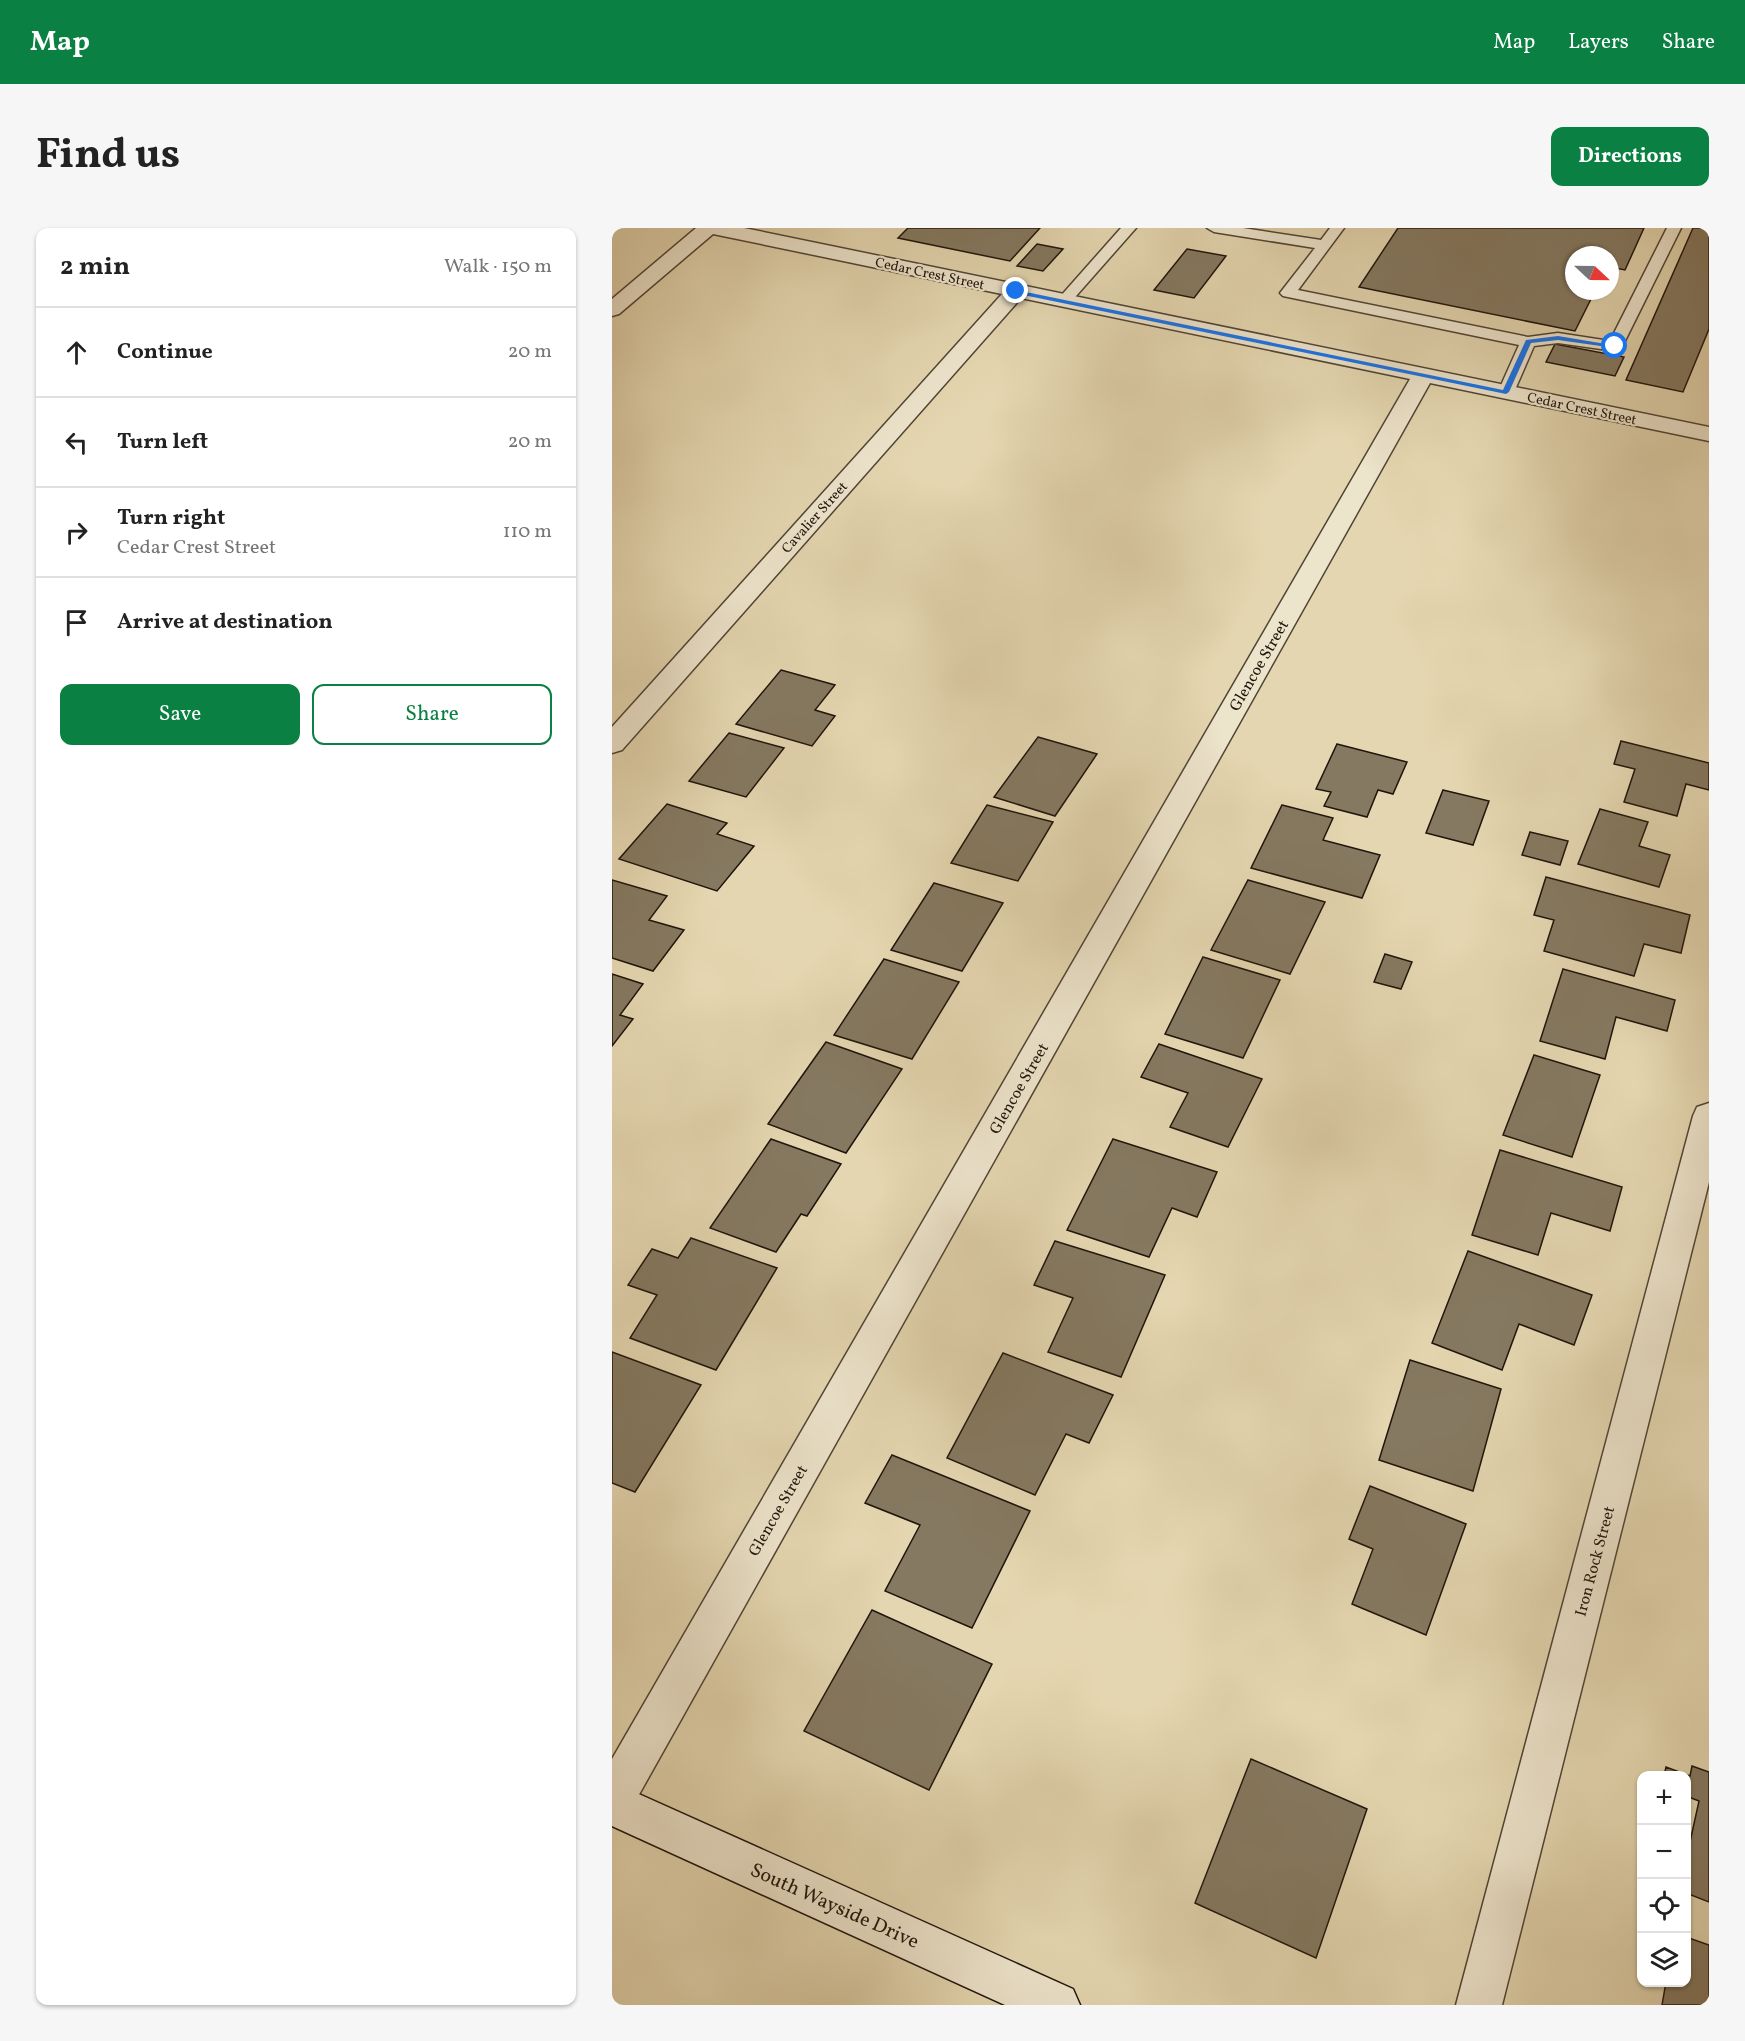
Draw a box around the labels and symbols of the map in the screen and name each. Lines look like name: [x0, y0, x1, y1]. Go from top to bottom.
north arrow: [1565, 246, 1619, 300]
street label: Cedar Crest Street: [873, 254, 986, 295]
route end: [1002, 277, 1028, 303]
route start: [1601, 332, 1627, 358]
street label: Cedar Crest Street: [1525, 389, 1638, 430]
street label: Cavalier Street: [778, 478, 852, 558]
street label: Glencoe Street: [1225, 616, 1295, 716]
street label: Glencoe Street: [985, 1039, 1055, 1139]
street label: Glencoe Street: [744, 1461, 814, 1561]
street label: Iron Rock Street: [1571, 1504, 1621, 1619]
street label: South Wayside Drive: [745, 1857, 923, 1957]

